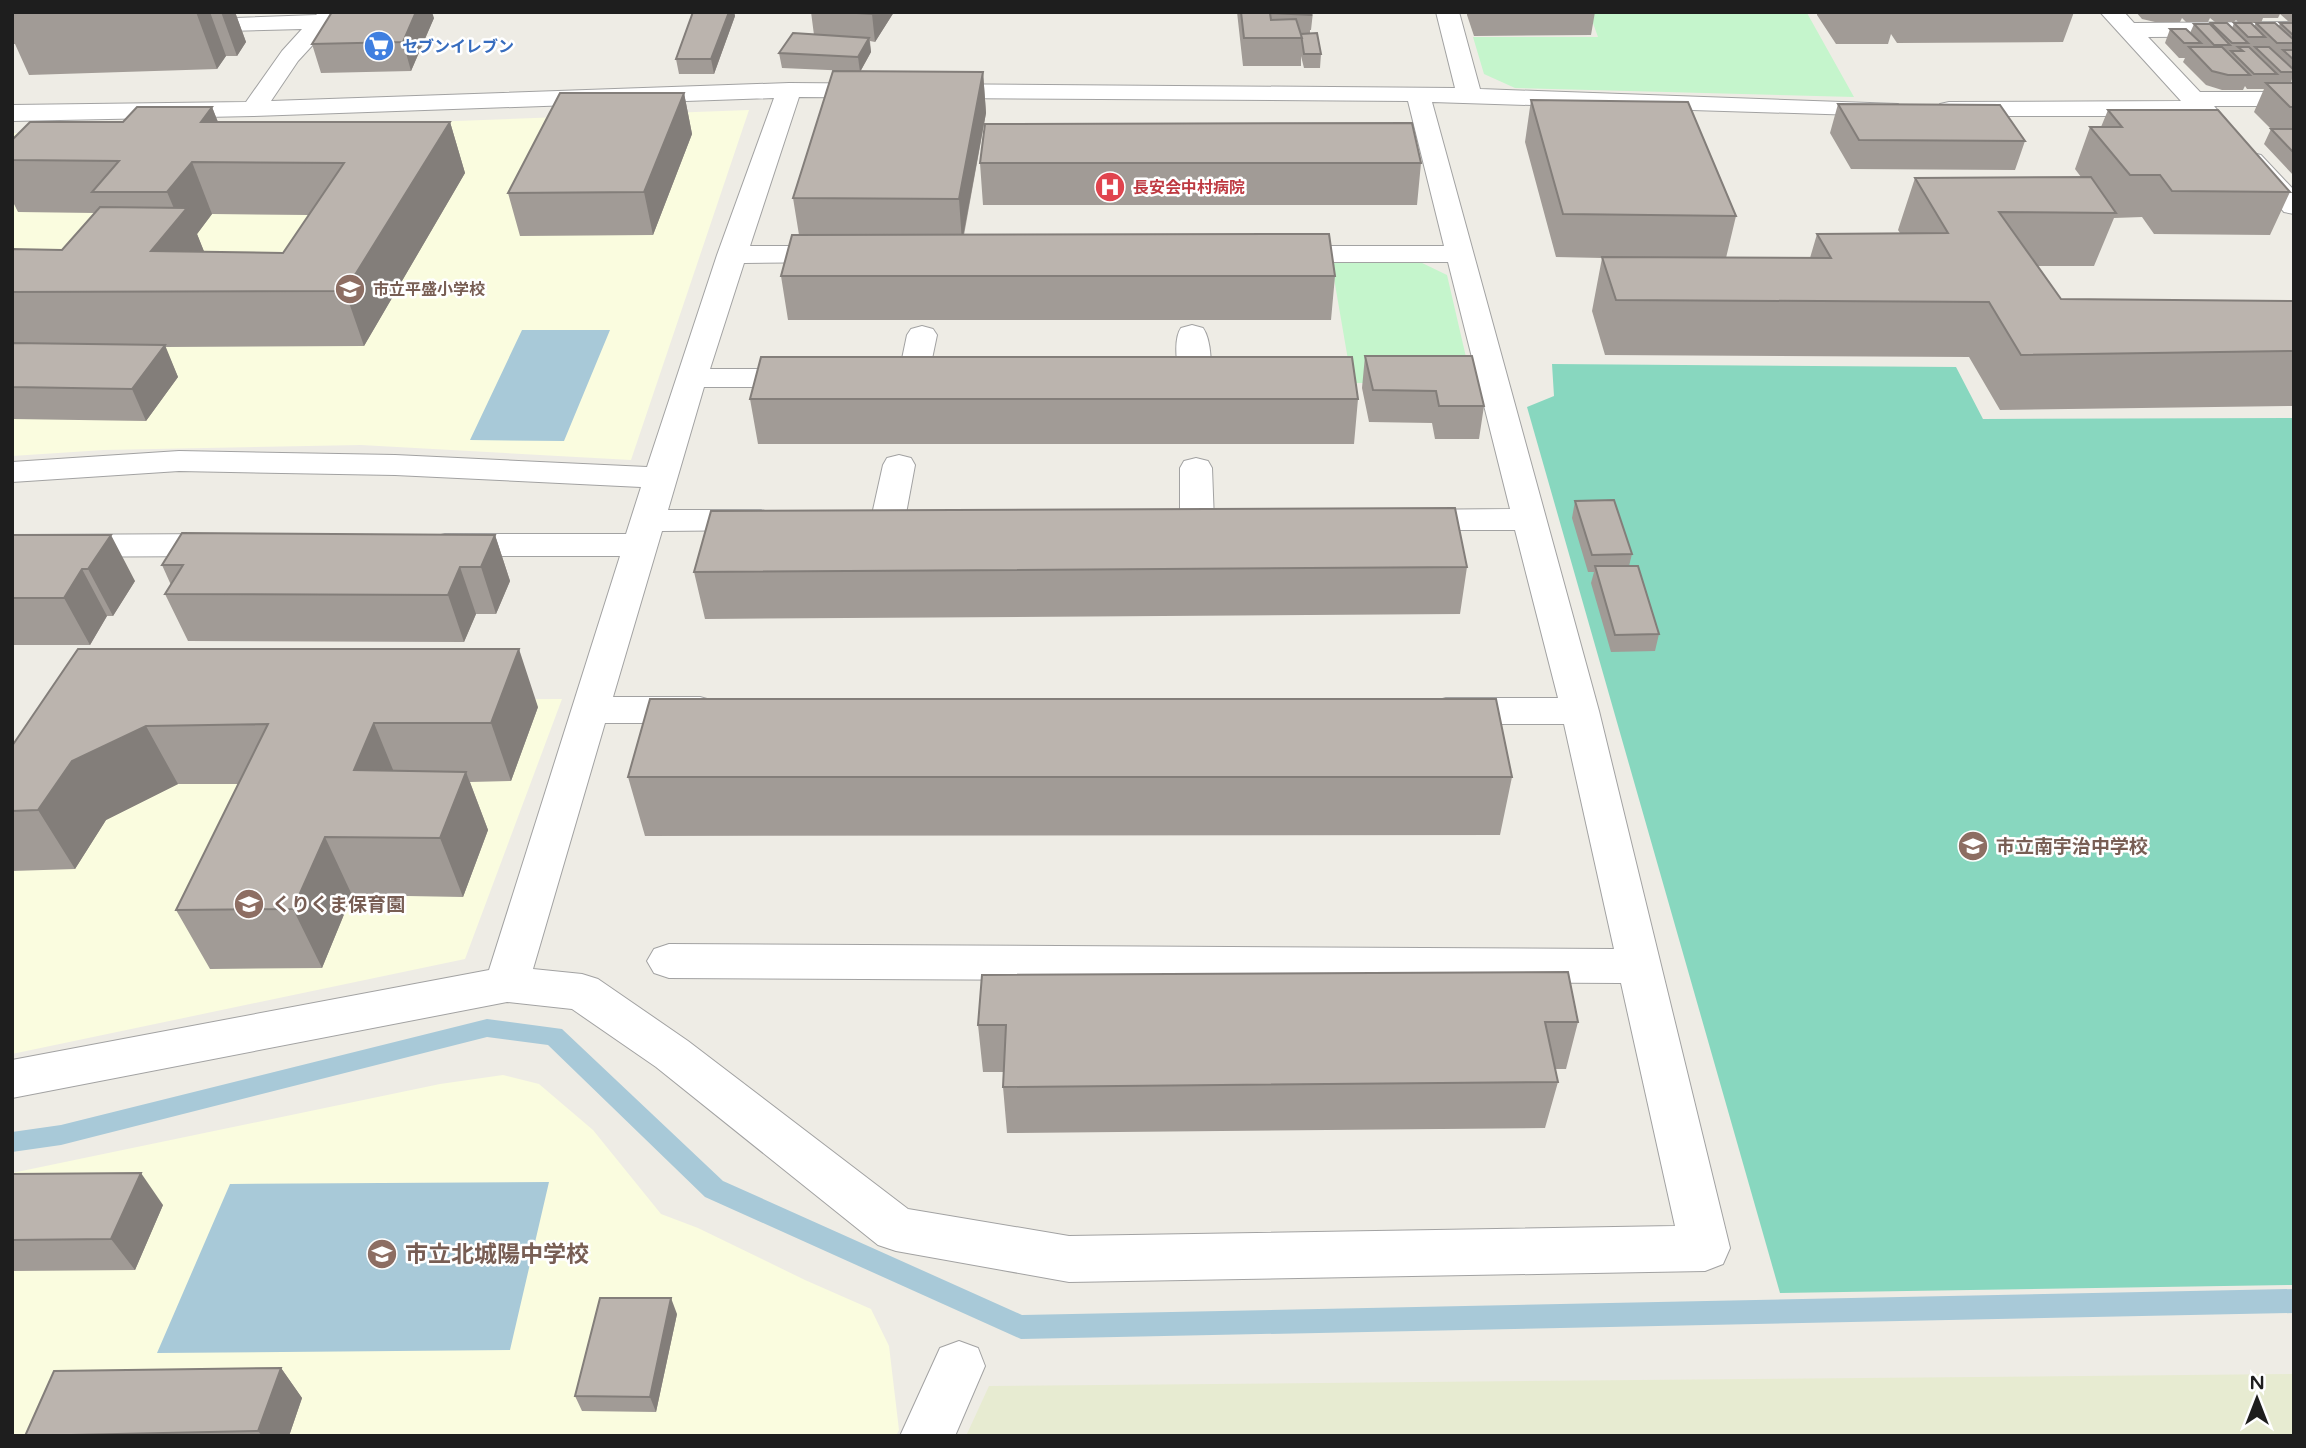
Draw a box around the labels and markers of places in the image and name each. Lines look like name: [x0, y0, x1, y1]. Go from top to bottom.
supermarket icon: セブンイレブン: [362, 29, 396, 63]
place label: セブンイレブン: [402, 37, 514, 57]
hospital icon: 長安会中村病院: [1093, 170, 1127, 204]
place label: 長安会中村病院: [1133, 178, 1245, 198]
school or university icon: 市立平盛小学校: [333, 272, 367, 306]
place label: 市立平盛小学校: [373, 280, 485, 300]
school or university icon: 市立南宇治中学校: [1956, 829, 1990, 863]
place label: 市立南宇治中学校: [1996, 836, 2148, 858]
school or university icon: くりくま保育園: [232, 887, 266, 921]
place label: くりくま保育園: [272, 894, 405, 916]
school or university icon: 市立北城陽中学校: [365, 1237, 399, 1271]
place label: 市立北城陽中学校: [405, 1241, 589, 1269]

